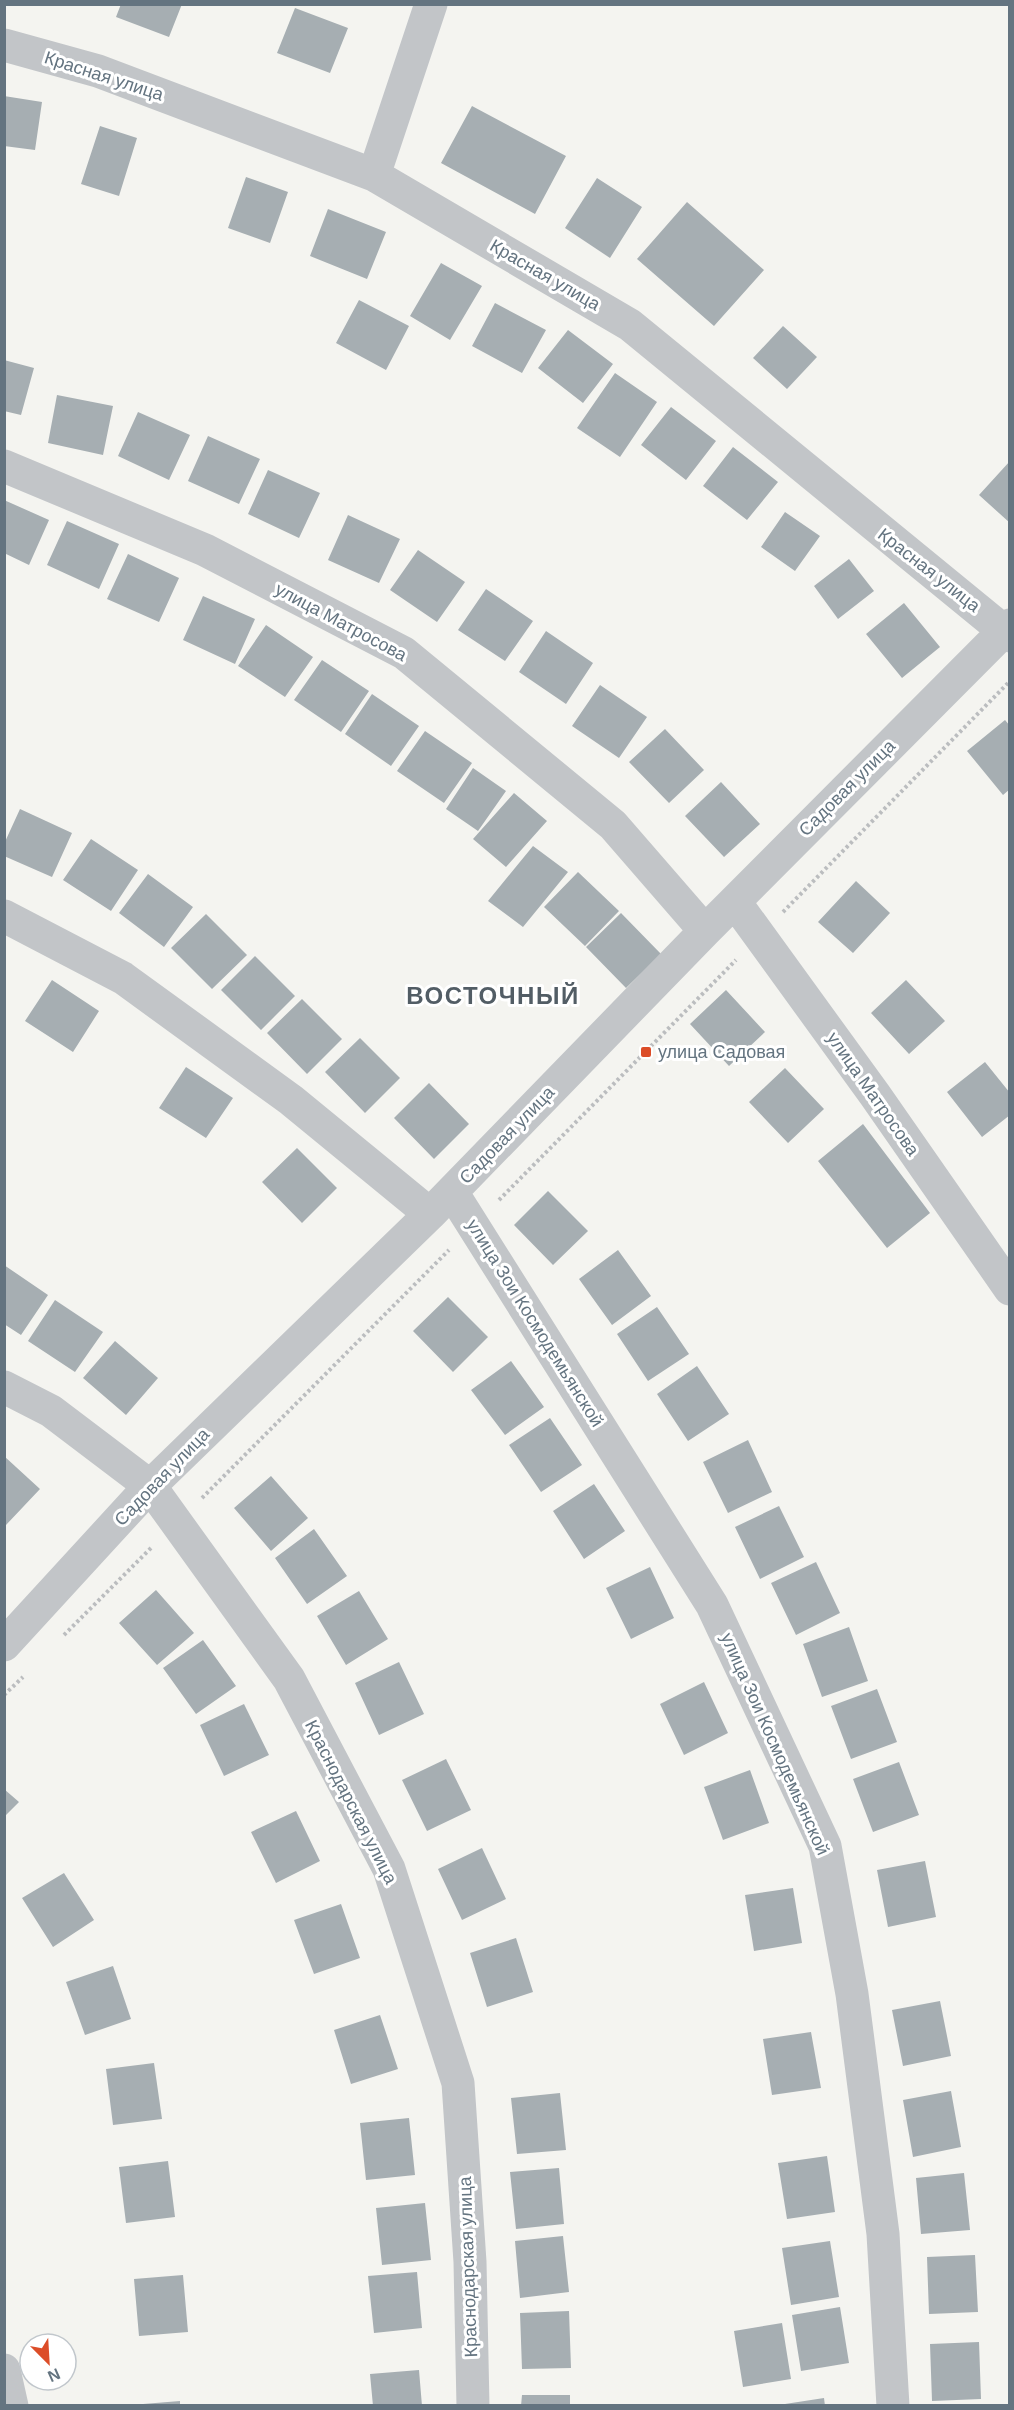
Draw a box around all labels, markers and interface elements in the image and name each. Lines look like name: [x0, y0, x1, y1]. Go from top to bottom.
street label: Красная улица: [42, 47, 167, 105]
street label: Красная улица: [486, 235, 604, 315]
street label: Красная улица: [874, 524, 985, 617]
street label: улица Матросова: [272, 579, 411, 666]
street label: Садовая улица: [795, 735, 900, 840]
district label: ВОСТОЧНЫЙ: [406, 982, 580, 1009]
street label: улица Матросова: [823, 1028, 924, 1160]
place label: улица Садовая: [658, 1042, 785, 1062]
marker: улица Садовая: [639, 1045, 653, 1059]
street label: Садовая улица: [456, 1082, 559, 1188]
street label: улица Зои Космодемьянской: [463, 1216, 607, 1430]
street label: Садовая улица: [111, 1424, 214, 1530]
street label: улица Зои Космодемьянской: [717, 1630, 833, 1858]
street label: Краснодарская улица: [301, 1717, 401, 1888]
street label: Краснодарская улица: [455, 2175, 481, 2358]
north arrow: [18, 2332, 78, 2392]
text: N: [45, 2365, 63, 2385]

